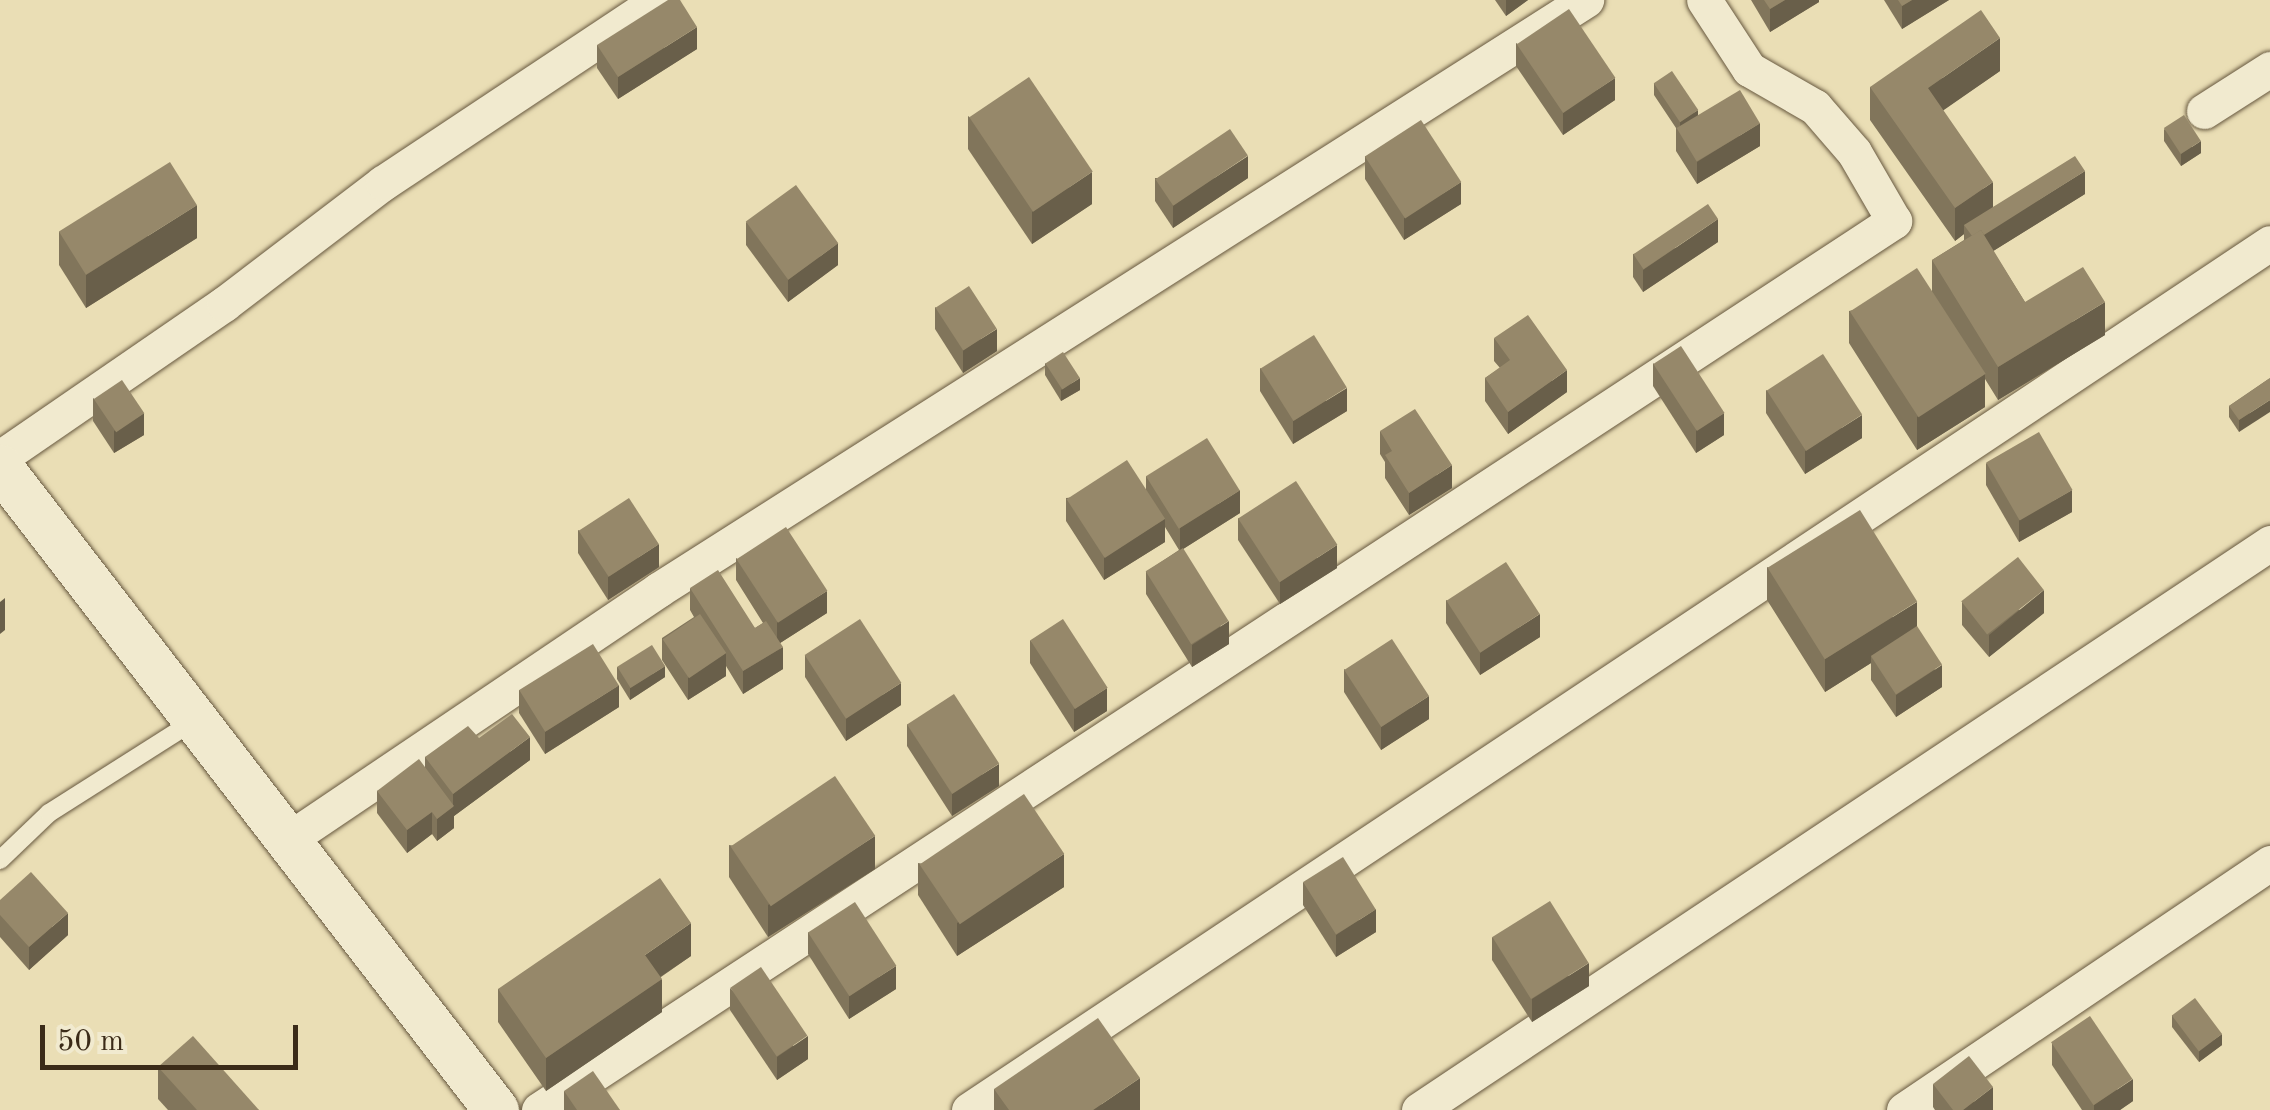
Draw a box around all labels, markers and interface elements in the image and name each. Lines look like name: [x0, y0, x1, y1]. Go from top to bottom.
scale bar: [45, 1005, 302, 1067]
text: 50 m: [57, 1027, 124, 1057]

